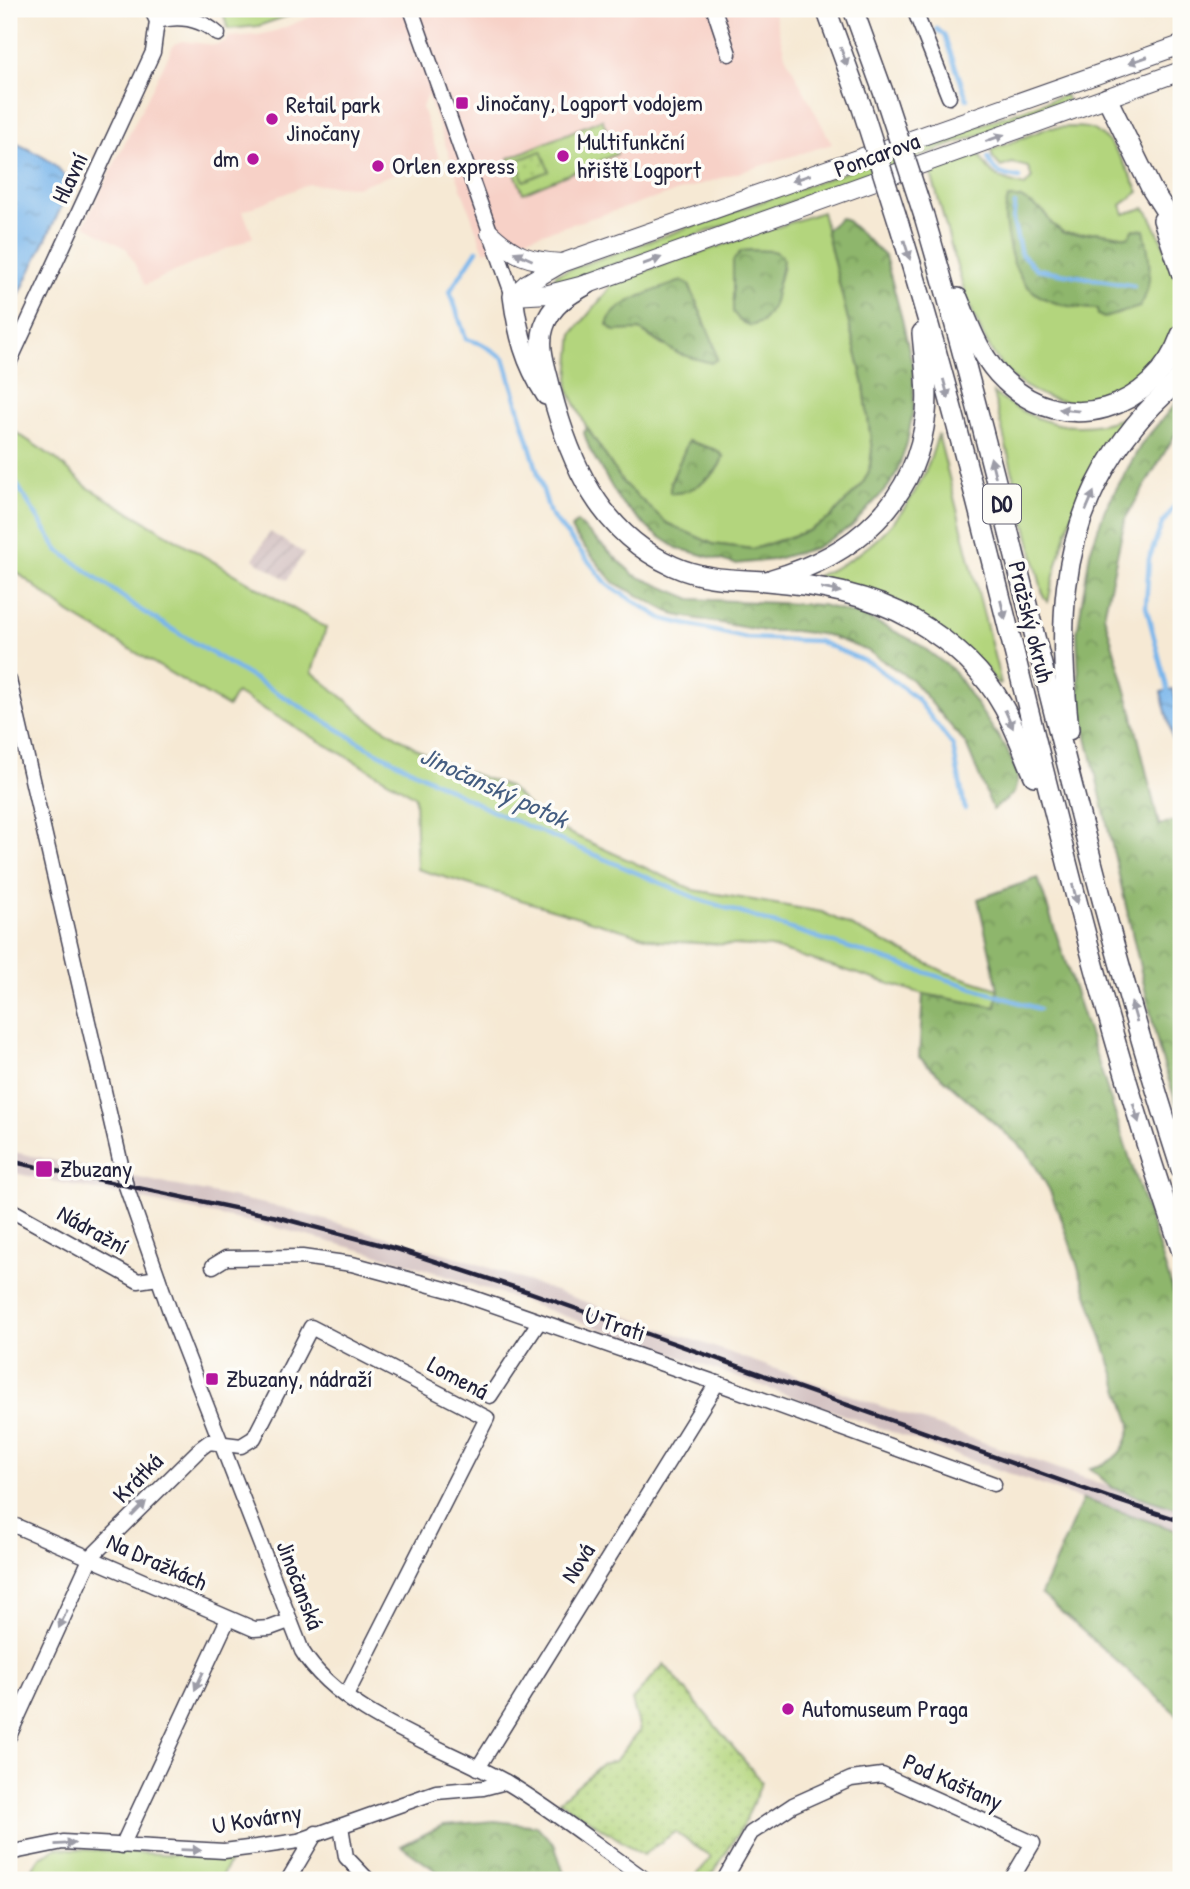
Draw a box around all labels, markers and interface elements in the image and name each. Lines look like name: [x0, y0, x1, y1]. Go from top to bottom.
one-way arrow: [839, 46, 850, 67]
one-way arrow: [1128, 55, 1149, 66]
place label: Jinočany, Logport vodojem: [476, 86, 703, 118]
place label: Retail park Jinočany: [286, 88, 380, 148]
marker: Jinočany, Logport vodojem: [454, 95, 470, 111]
marker: Retail park Jinočany: [264, 111, 280, 127]
street label: Poncarova: [830, 124, 924, 184]
place label: Multifunkční hřiště Logport: [577, 125, 702, 185]
one-way arrow: [985, 133, 1006, 144]
place label: dm: [213, 142, 239, 174]
street label: Hlavní: [43, 147, 95, 208]
marker: Multifunkční hřiště Logport: [555, 148, 571, 164]
place label: Orlen express: [392, 149, 515, 181]
marker: dm: [245, 151, 261, 167]
marker: Orlen express: [370, 158, 386, 174]
one-way arrow: [791, 173, 812, 184]
one-way arrow: [903, 240, 913, 261]
one-way arrow: [513, 250, 533, 262]
one-way arrow: [641, 255, 662, 266]
one-way arrow: [942, 379, 952, 400]
one-way arrow: [1057, 405, 1079, 416]
one-way arrow: [987, 455, 998, 477]
road number: D0: [983, 484, 1021, 524]
one-way arrow: [1084, 491, 1096, 511]
street label: Pražský okruh: [1001, 558, 1062, 686]
one-way arrow: [820, 584, 842, 595]
one-way arrow: [998, 599, 1009, 621]
one-way arrow: [1004, 708, 1015, 729]
water label: Jinočanský potok: [414, 737, 576, 838]
one-way arrow: [1070, 883, 1081, 905]
one-way arrow: [1128, 1002, 1138, 1023]
one-way arrow: [1132, 1103, 1142, 1124]
place label: Zbuzany: [60, 1152, 132, 1184]
marker: Zbuzany: [34, 1159, 54, 1179]
street label: Nádražní: [52, 1197, 135, 1262]
street label: U Trati: [581, 1298, 650, 1348]
street label: Lomená: [422, 1348, 495, 1406]
place label: Zbuzany, nádraží: [226, 1362, 373, 1394]
marker: Zbuzany, nádraží: [204, 1371, 220, 1387]
street label: Krátká: [105, 1445, 169, 1509]
one-way arrow: [131, 1500, 148, 1517]
street label: Na Dražkách: [102, 1525, 213, 1597]
street label: Jinočanská: [269, 1536, 333, 1634]
street label: Nová: [553, 1536, 602, 1589]
one-way arrow: [57, 1609, 69, 1629]
one-way arrow: [193, 1671, 205, 1691]
place label: Automuseum Praga: [802, 1692, 968, 1724]
marker: Automuseum Praga: [780, 1701, 796, 1717]
street label: Pod Kaštany: [898, 1745, 1008, 1817]
street label: U Kovárny: [210, 1795, 304, 1841]
one-way arrow: [54, 1838, 76, 1849]
one-way arrow: [180, 1845, 202, 1856]

